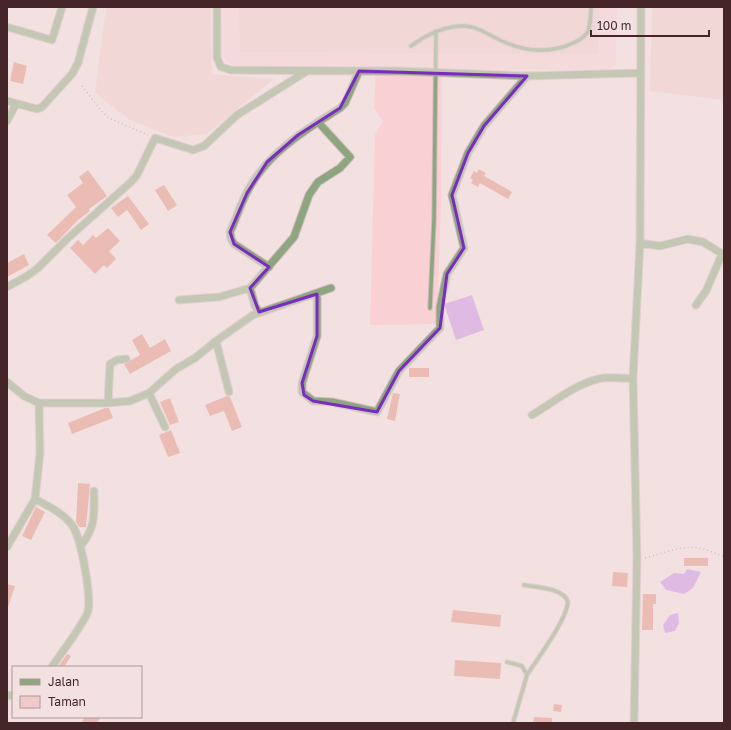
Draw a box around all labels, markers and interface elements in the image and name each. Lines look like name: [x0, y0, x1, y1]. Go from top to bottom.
scale bar: [591, 12, 709, 38]
text: 100 m: [597, 18, 631, 33]
legend: [12, 666, 142, 718]
text: Jalan: [48, 674, 79, 689]
text: Taman: [48, 694, 86, 709]

